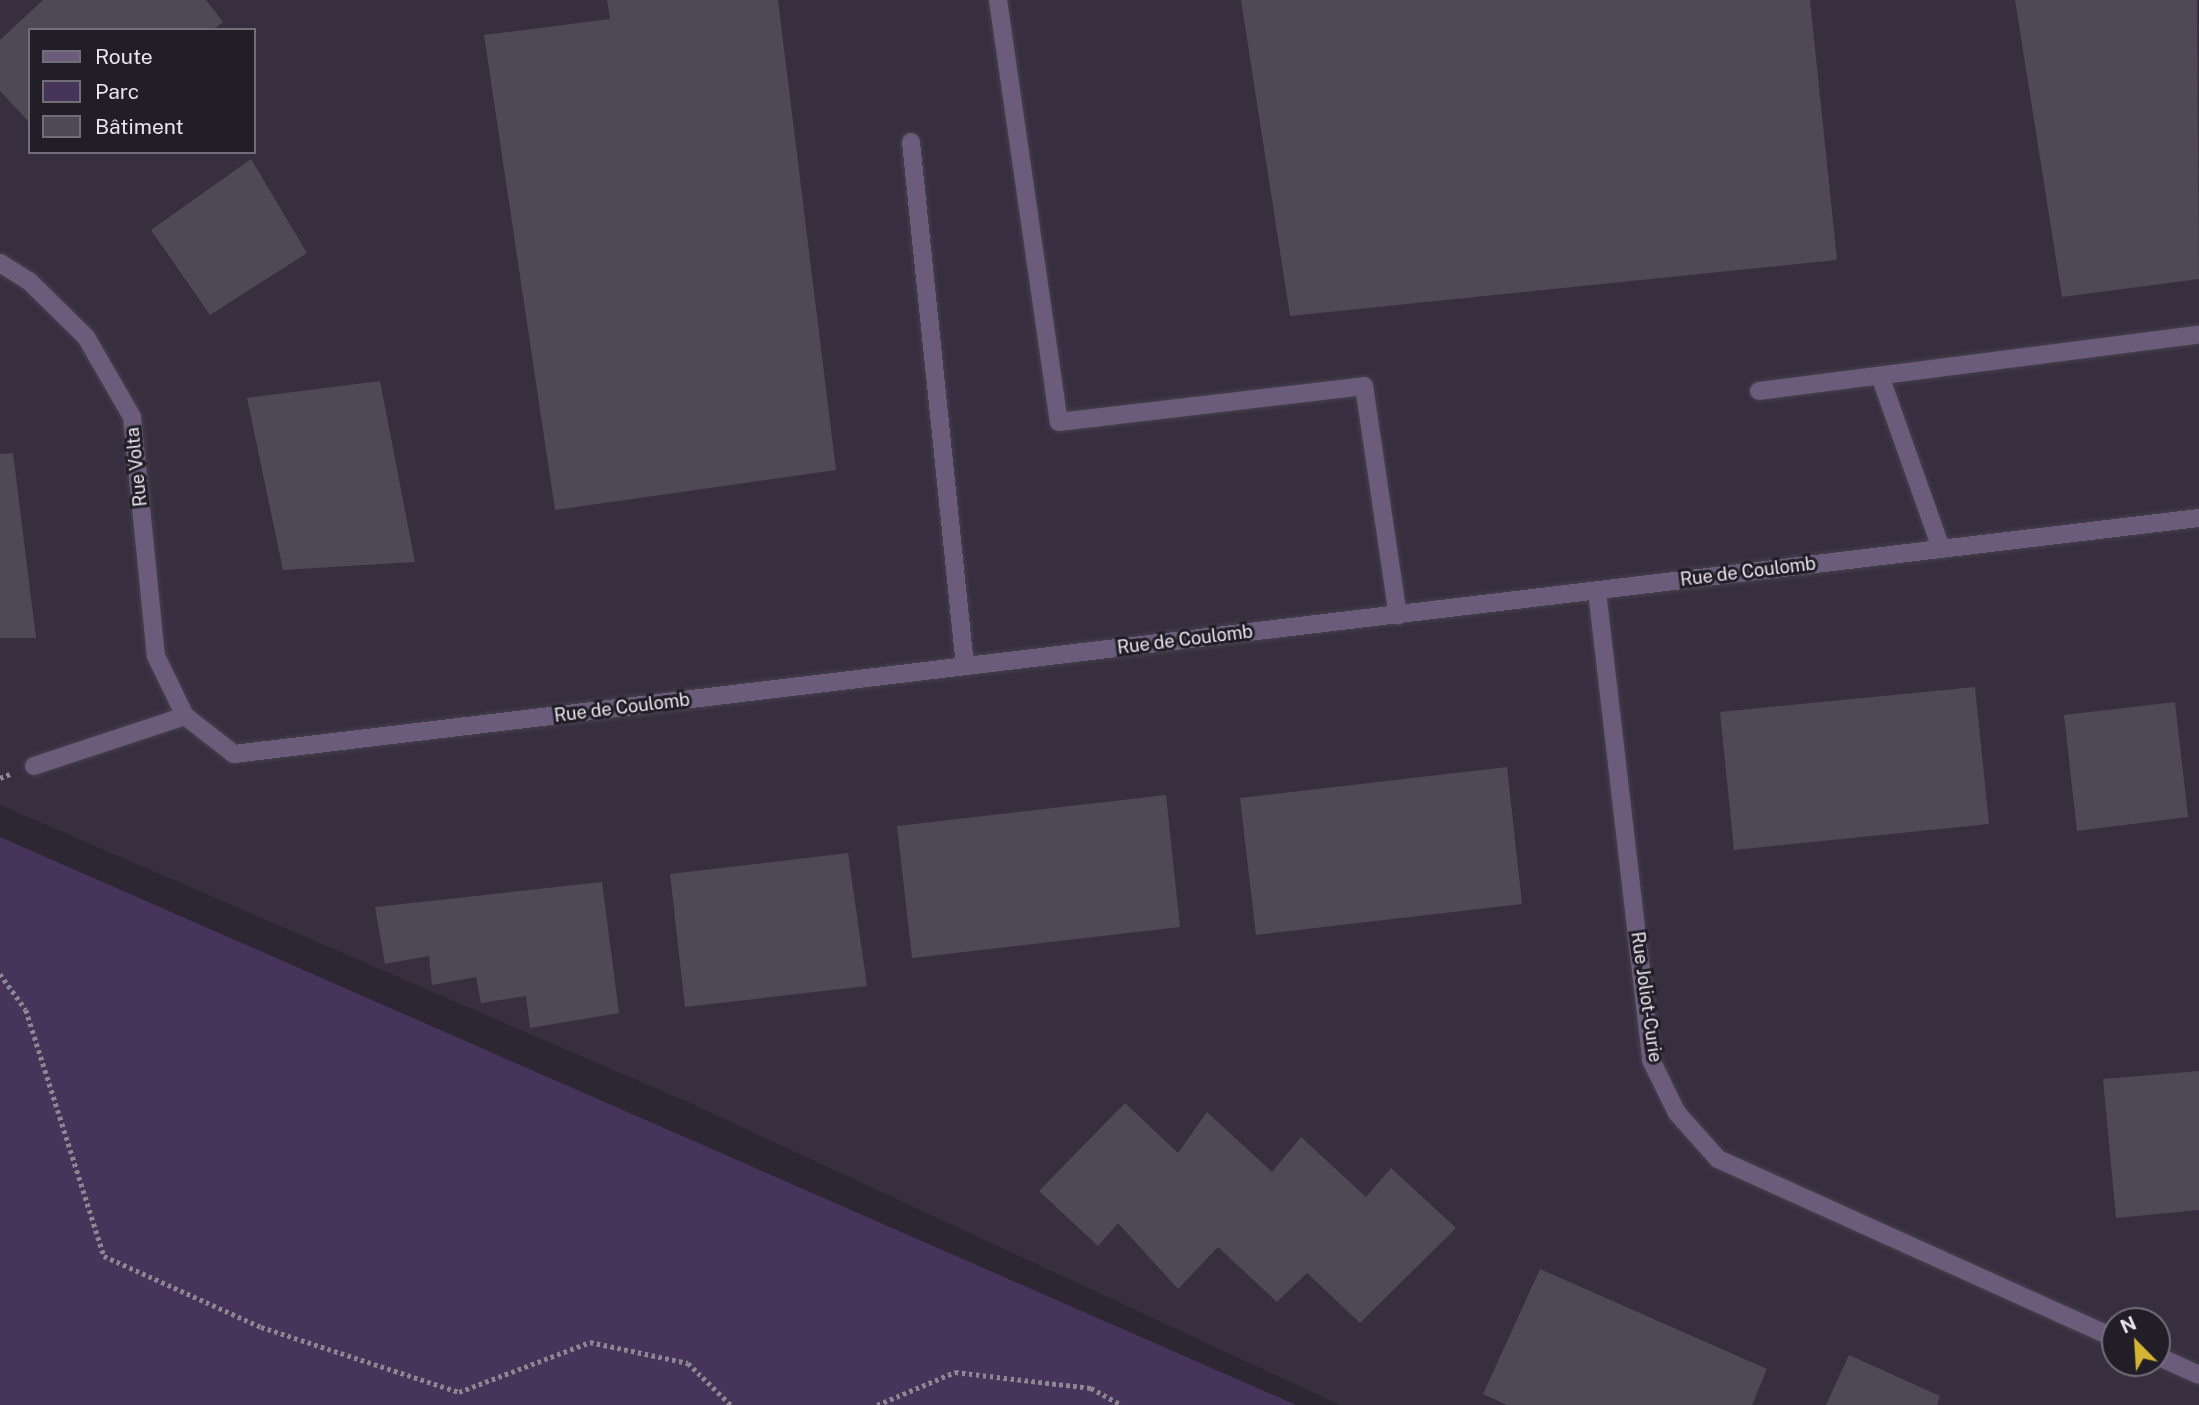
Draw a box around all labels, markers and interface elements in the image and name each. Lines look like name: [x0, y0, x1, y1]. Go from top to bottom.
legend: [28, 28, 256, 154]
text: Route: [95, 44, 153, 69]
text: Parc: [95, 79, 139, 104]
text: Bâtiment: [95, 114, 184, 139]
street label: Rue Volta: [122, 426, 152, 508]
street label: Rue de Coulomb: [1679, 553, 1817, 591]
street label: Rue de Coulomb: [1116, 621, 1254, 659]
street label: Rue de Coulomb: [553, 689, 691, 727]
street label: Rue Joliot-Curie: [1626, 930, 1666, 1064]
north arrow: [2101, 1307, 2171, 1377]
text: N: [2117, 1312, 2140, 1338]

